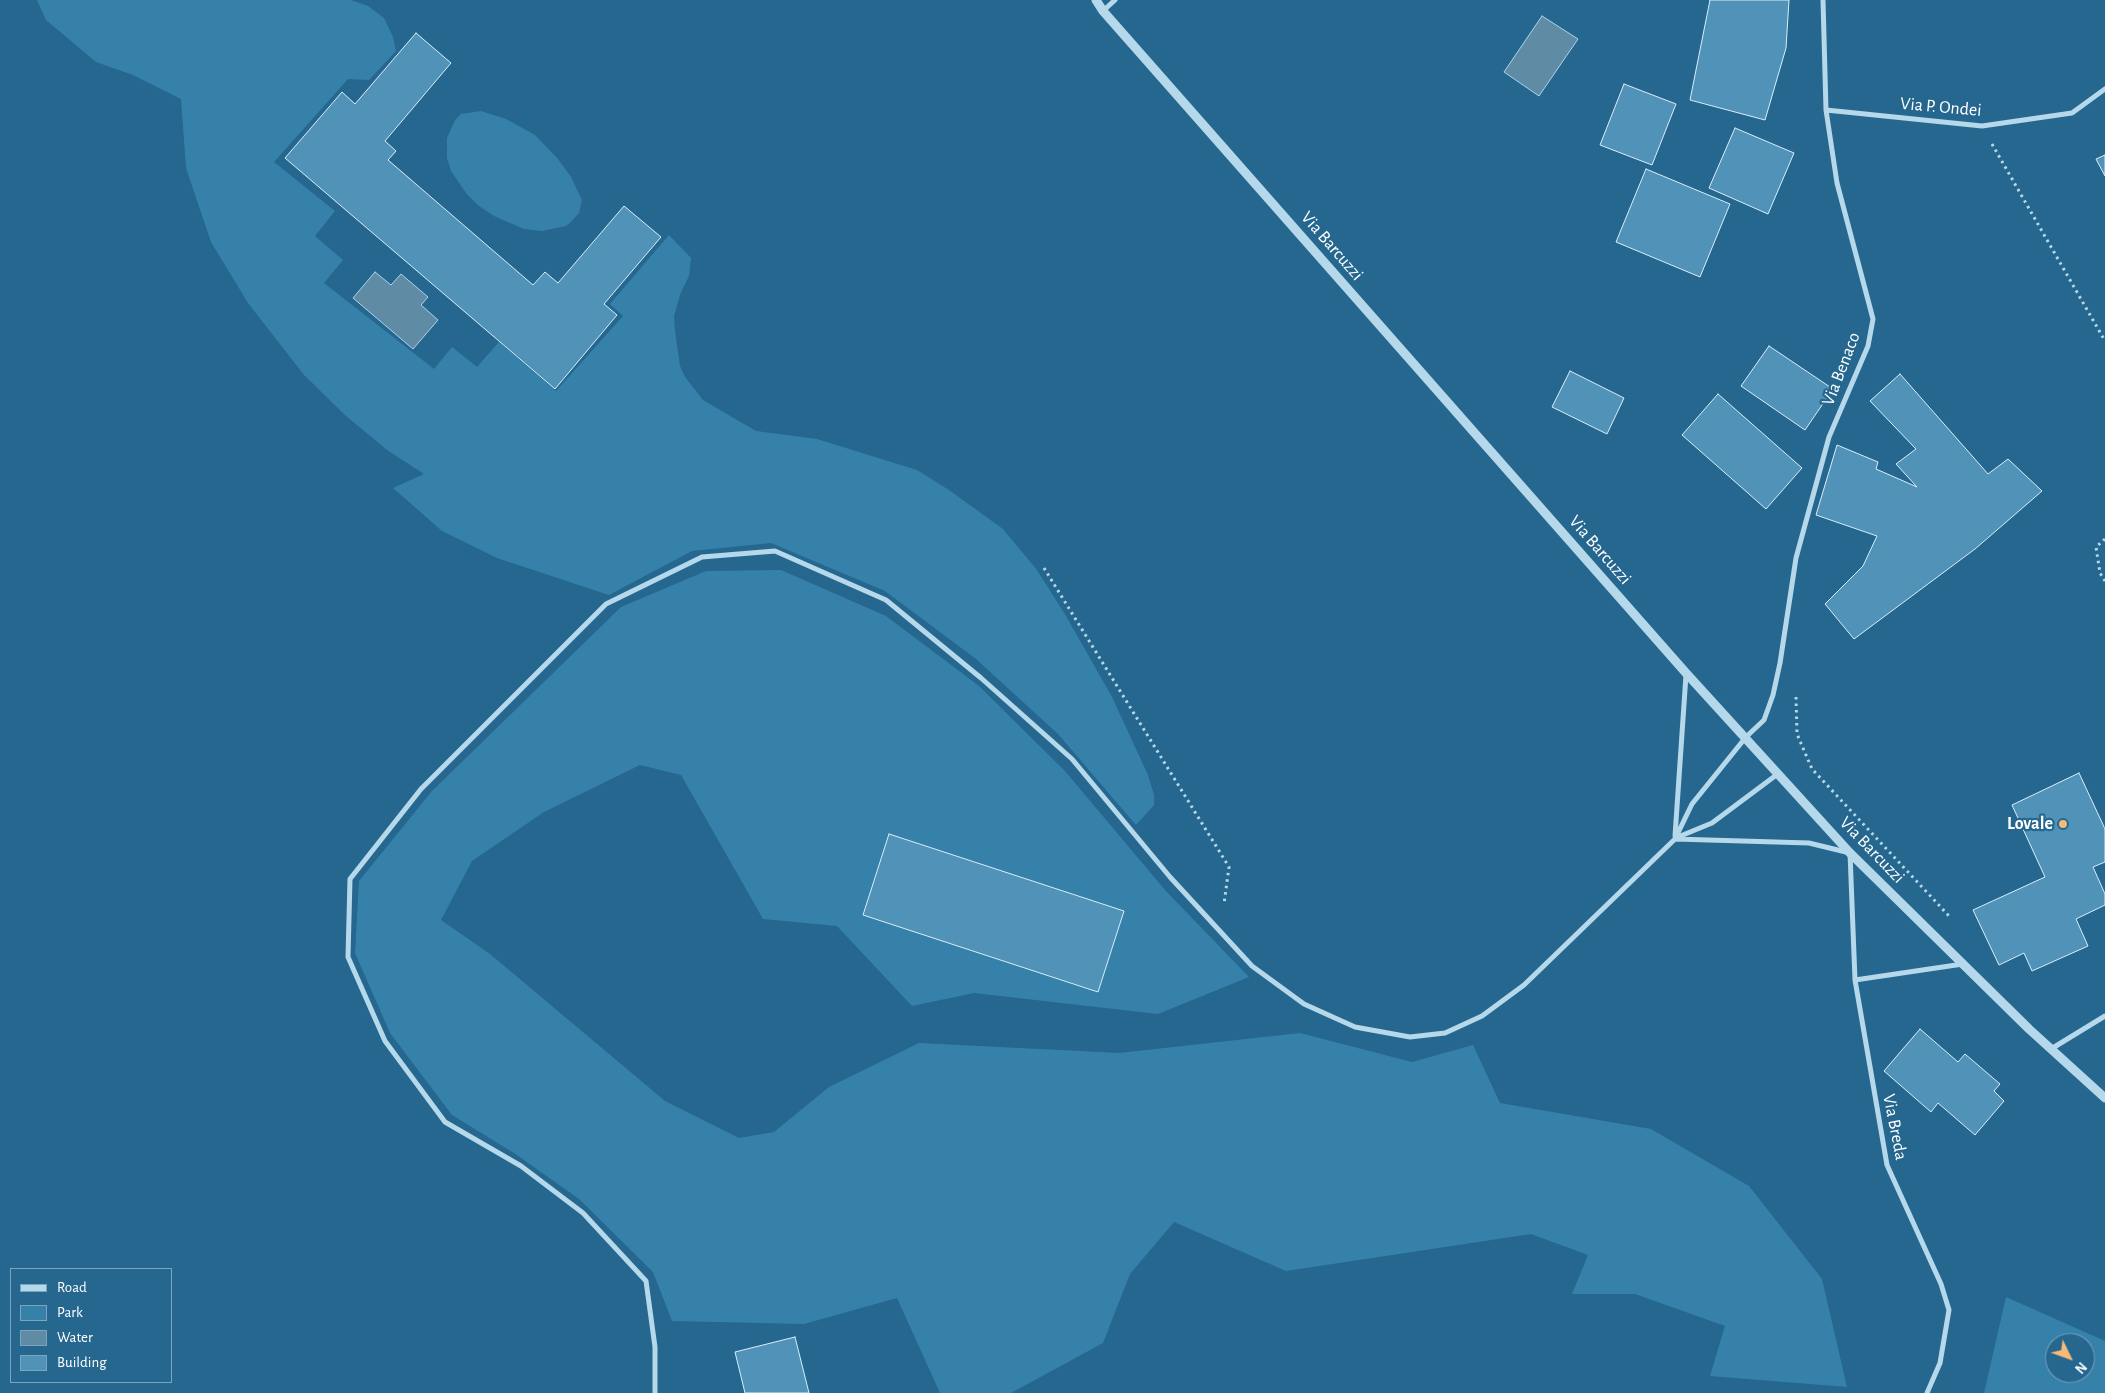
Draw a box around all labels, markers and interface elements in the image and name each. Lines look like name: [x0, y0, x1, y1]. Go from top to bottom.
street label: Via P. Ondei: [1899, 93, 1983, 121]
street label: Via Barcuzzi: [1296, 207, 1368, 285]
street label: Via Benaco: [1817, 329, 1865, 409]
street label: Via Barcuzzi: [1564, 511, 1636, 589]
street label: Via Barcuzzi: [1835, 812, 1909, 888]
place label: Lovale: [2007, 813, 2053, 835]
marker: Lovale: [2057, 818, 2069, 830]
street label: Via Breda: [1878, 1092, 1912, 1162]
legend: [10, 1268, 172, 1383]
text: Road: [57, 1280, 87, 1295]
text: Park: [57, 1305, 83, 1320]
text: Water: [57, 1330, 93, 1345]
north arrow: [2045, 1333, 2095, 1383]
text: Building: [57, 1355, 107, 1370]
text: N: [2072, 1359, 2089, 1376]

